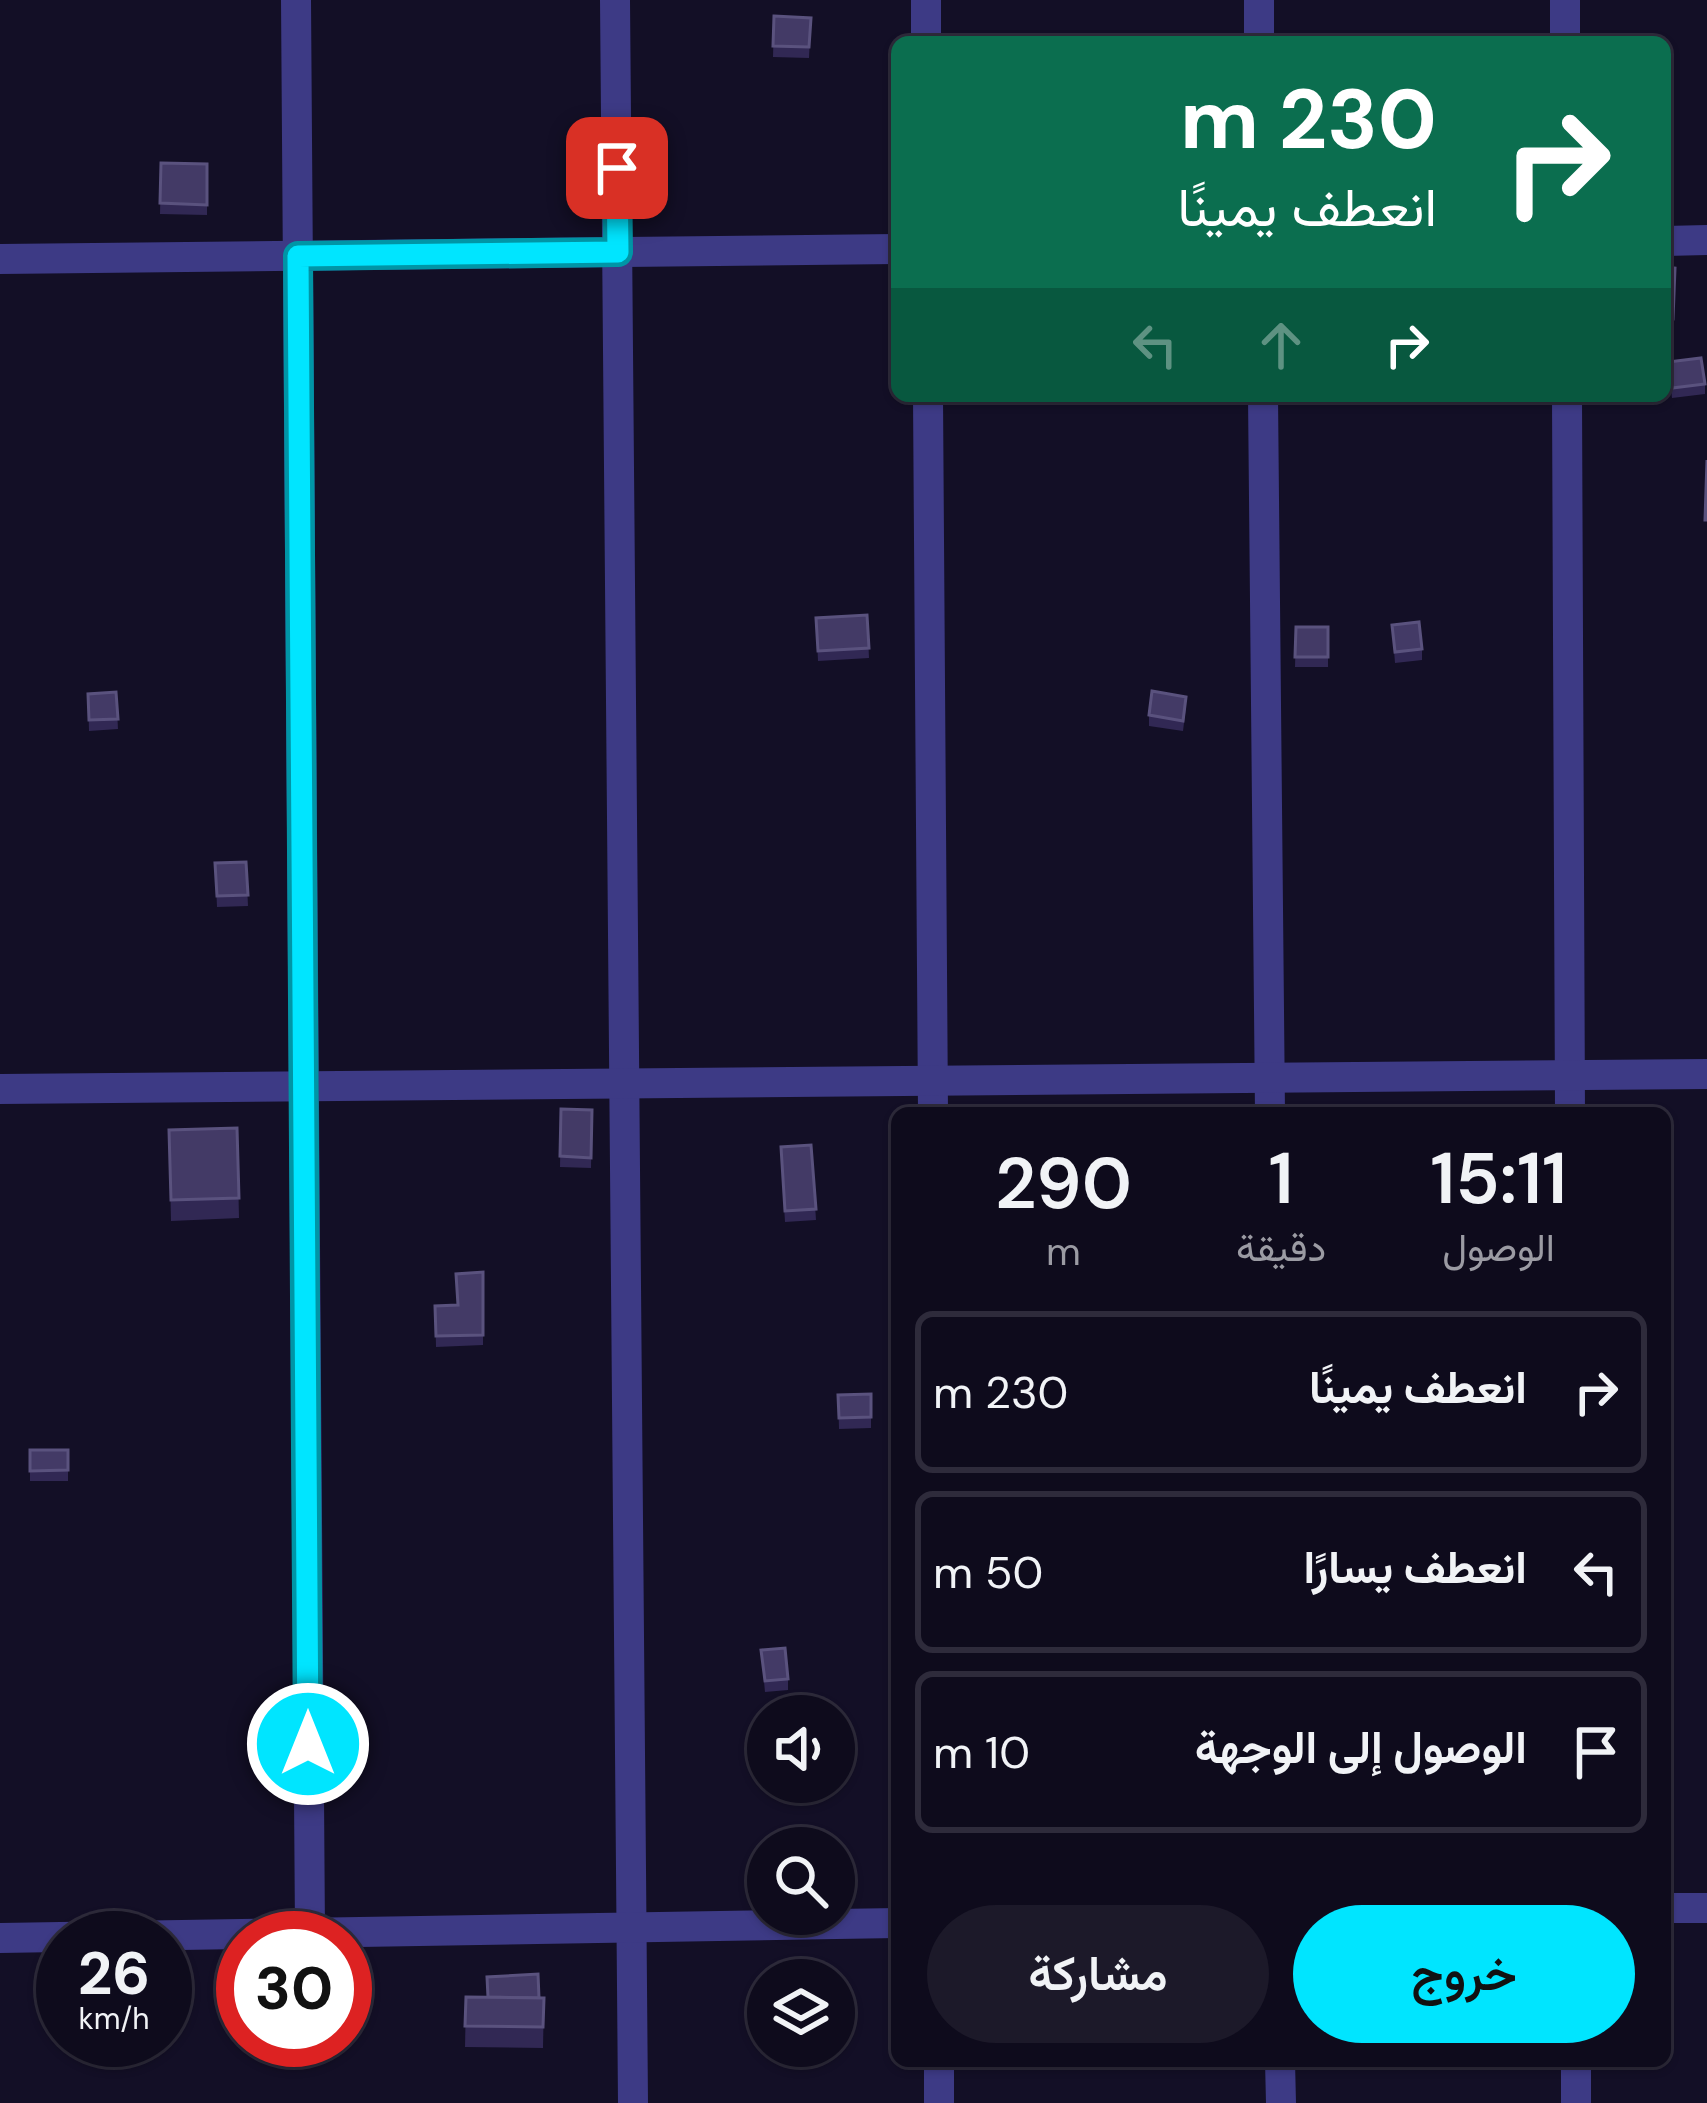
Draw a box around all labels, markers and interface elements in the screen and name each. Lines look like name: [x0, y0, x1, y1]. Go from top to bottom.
text: 230 m: [1180, 65, 1437, 174]
icon: right: [1479, 84, 1635, 240]
pin: [566, 117, 668, 219]
icon: arrive: [584, 135, 650, 201]
text: انعطف يمينًا: [1178, 172, 1437, 243]
icon: left: [1122, 312, 1188, 378]
icon: ahead: [1248, 312, 1314, 378]
icon: right: [1374, 312, 1440, 378]
text: 1: [1269, 1132, 1294, 1225]
text: 15:11: [1430, 1132, 1567, 1225]
text: 290: [995, 1137, 1132, 1230]
text: دقيقة: [1236, 1222, 1326, 1273]
text: الوصول: [1442, 1222, 1555, 1273]
text: m: [1046, 1226, 1081, 1277]
text: انعطف يمينًا: [1309, 1358, 1527, 1417]
icon: right: [1563, 1359, 1629, 1425]
text: 230 m: [933, 1363, 1068, 1422]
text: انعطف يسارًا: [1303, 1538, 1527, 1597]
icon: left: [1563, 1539, 1629, 1605]
text: 50 m: [933, 1543, 1043, 1602]
position arrow: [245, 1681, 371, 1807]
map controls: [747, 1695, 855, 2067]
button: sound: [747, 1695, 855, 1803]
text: الوصول إلى الوجهة: [1195, 1718, 1527, 1777]
icon: arrive: [1563, 1719, 1629, 1785]
text: 10 m: [933, 1723, 1030, 1782]
button: search: [747, 1827, 855, 1935]
button: مشاركة: [927, 1905, 1269, 2043]
button: خروج: [1293, 1905, 1635, 2043]
speed limit sign: 30: [216, 1911, 372, 2067]
text: 26: [78, 1934, 150, 2013]
button: layers: [747, 1959, 855, 2067]
text: km/h: [79, 1999, 149, 2038]

